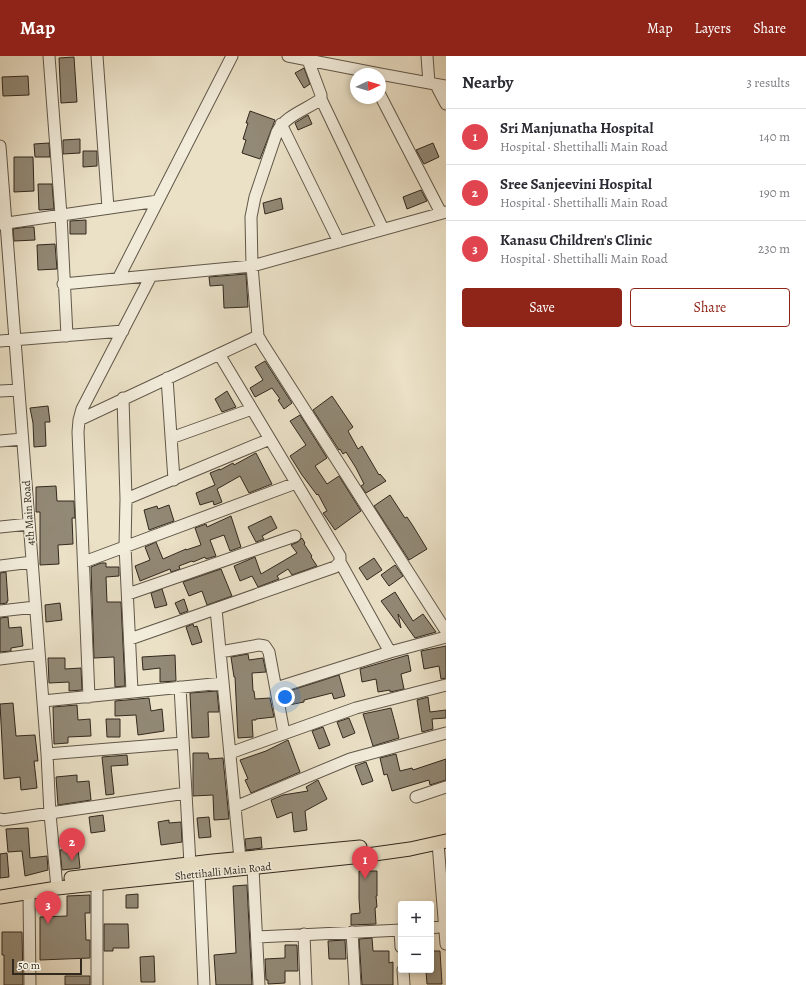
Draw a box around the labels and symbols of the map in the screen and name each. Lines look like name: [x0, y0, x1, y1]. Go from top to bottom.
north arrow: [350, 68, 386, 104]
street label: 4th Main Road: [19, 480, 38, 546]
your location: [275, 687, 295, 707]
pin: 2: [59, 828, 85, 861]
pin: 1: [352, 846, 378, 879]
street label: Shettihalli Main Road: [174, 859, 272, 884]
pin: 3: [35, 891, 61, 924]
scale bar: [12, 957, 82, 976]

